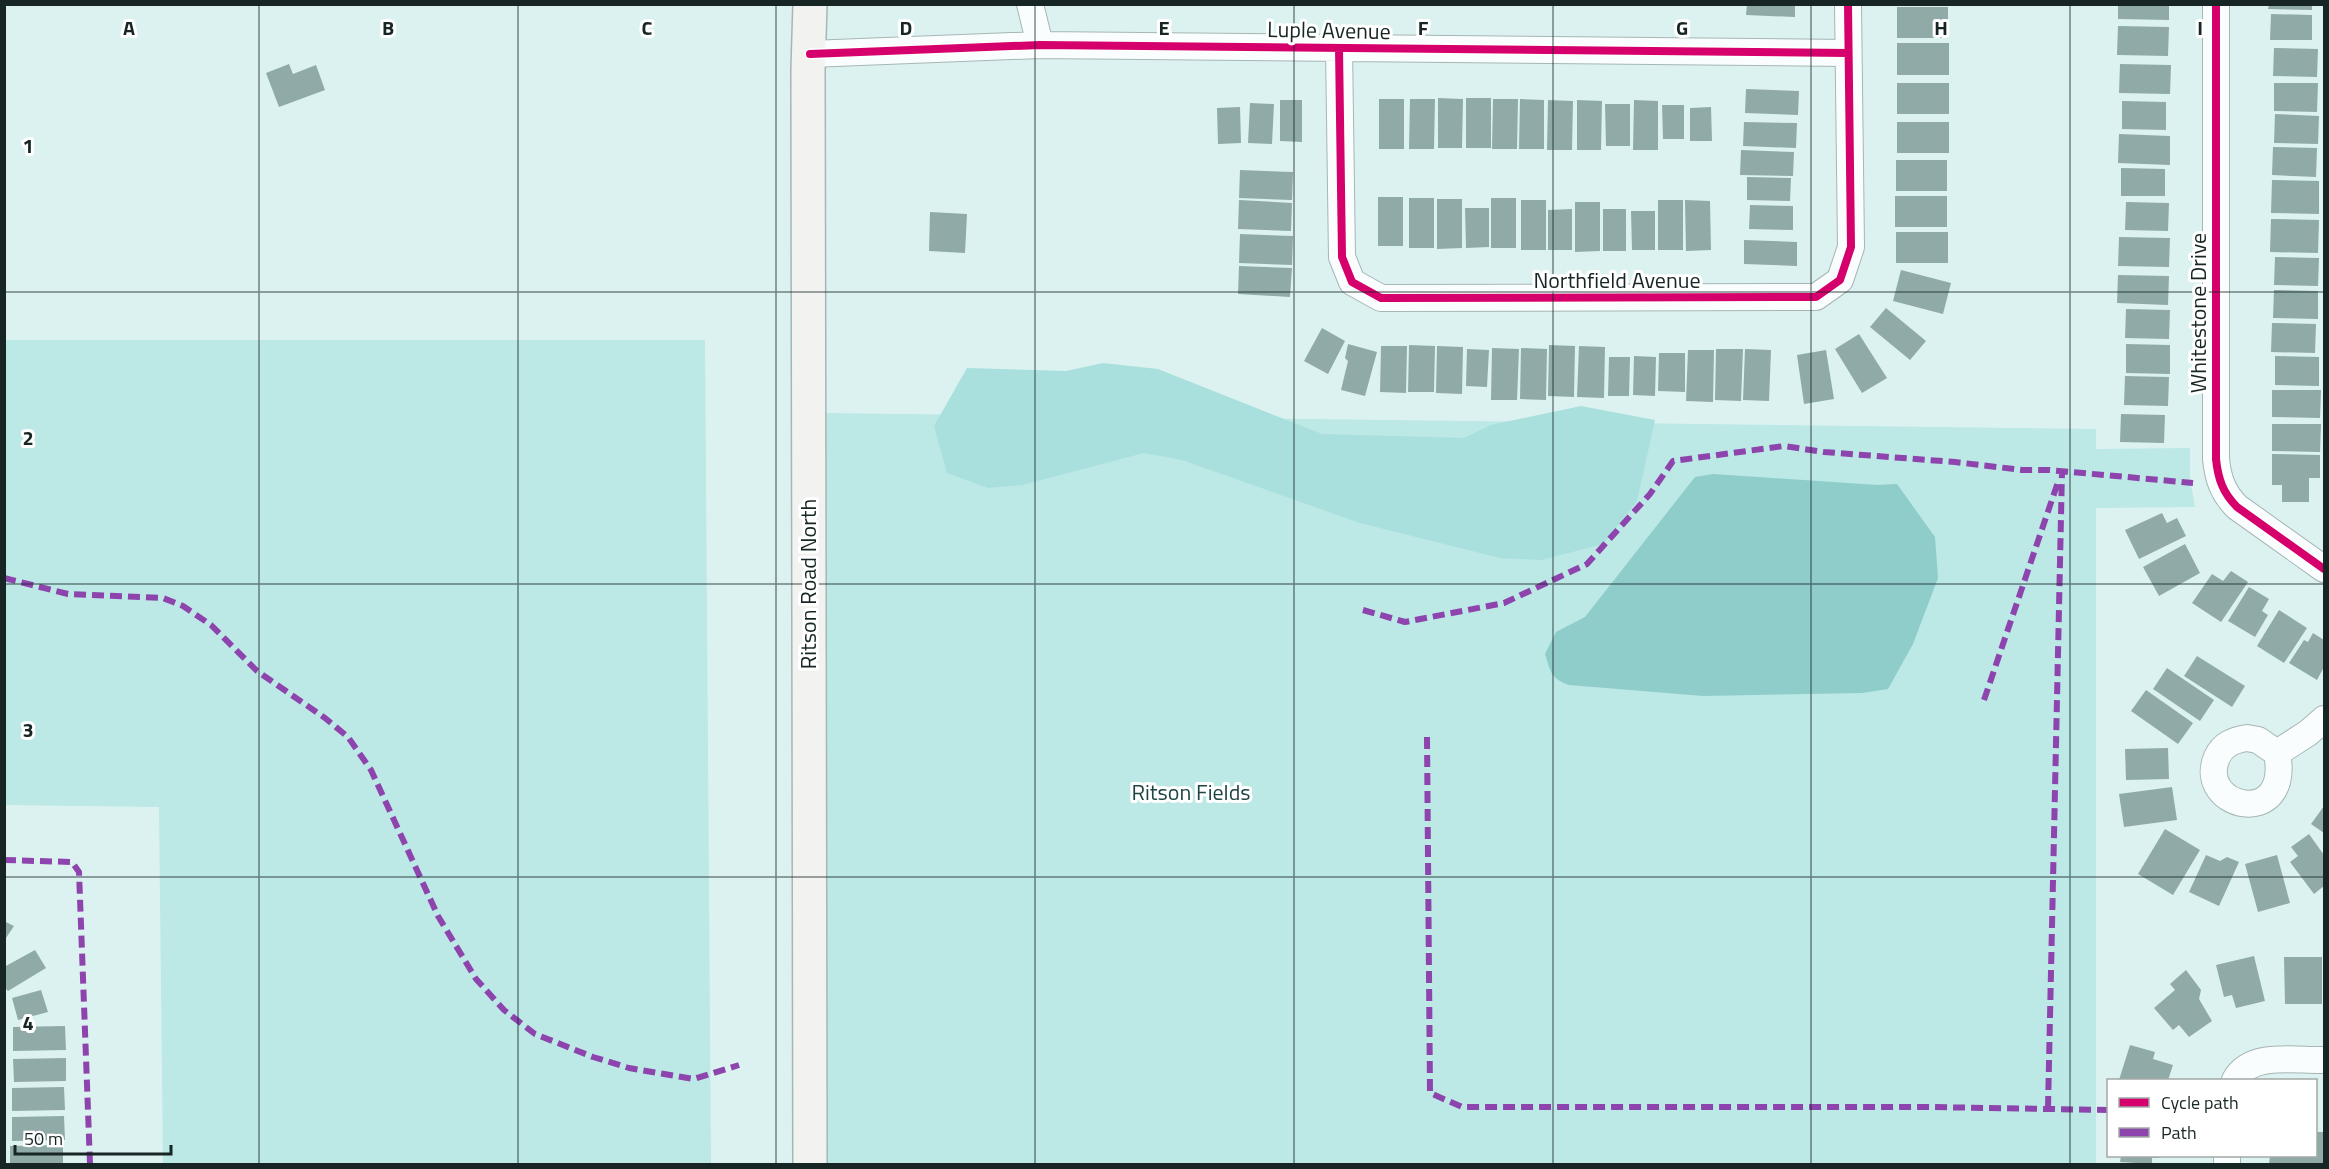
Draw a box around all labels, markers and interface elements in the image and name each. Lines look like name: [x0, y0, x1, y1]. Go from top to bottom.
text: A: [123, 12, 135, 43]
text: B: [382, 12, 394, 43]
text: C: [642, 12, 653, 43]
text: D: [900, 12, 912, 43]
text: E: [1158, 12, 1170, 43]
street label: Luple Avenue: [1267, 12, 1391, 48]
text: F: [1418, 12, 1429, 43]
text: G: [1676, 12, 1688, 43]
text: H: [1934, 12, 1948, 43]
text: I: [2197, 12, 2203, 43]
text: 1: [22, 130, 34, 161]
street label: Whitestone Drive: [2181, 233, 2215, 393]
street label: Northfield Avenue: [1533, 263, 1701, 297]
text: 2: [22, 422, 34, 453]
street label: Ritson Road North: [791, 499, 825, 669]
text: 3: [22, 714, 34, 745]
park label: Ritson Fields: [1131, 775, 1251, 809]
text: 4: [22, 1007, 34, 1038]
legend: [2107, 1079, 2317, 1157]
text: Cycle path: [2161, 1089, 2239, 1116]
scale bar: [15, 1118, 171, 1156]
text: Path: [2161, 1119, 2197, 1146]
text: 50 m: [24, 1125, 63, 1152]

